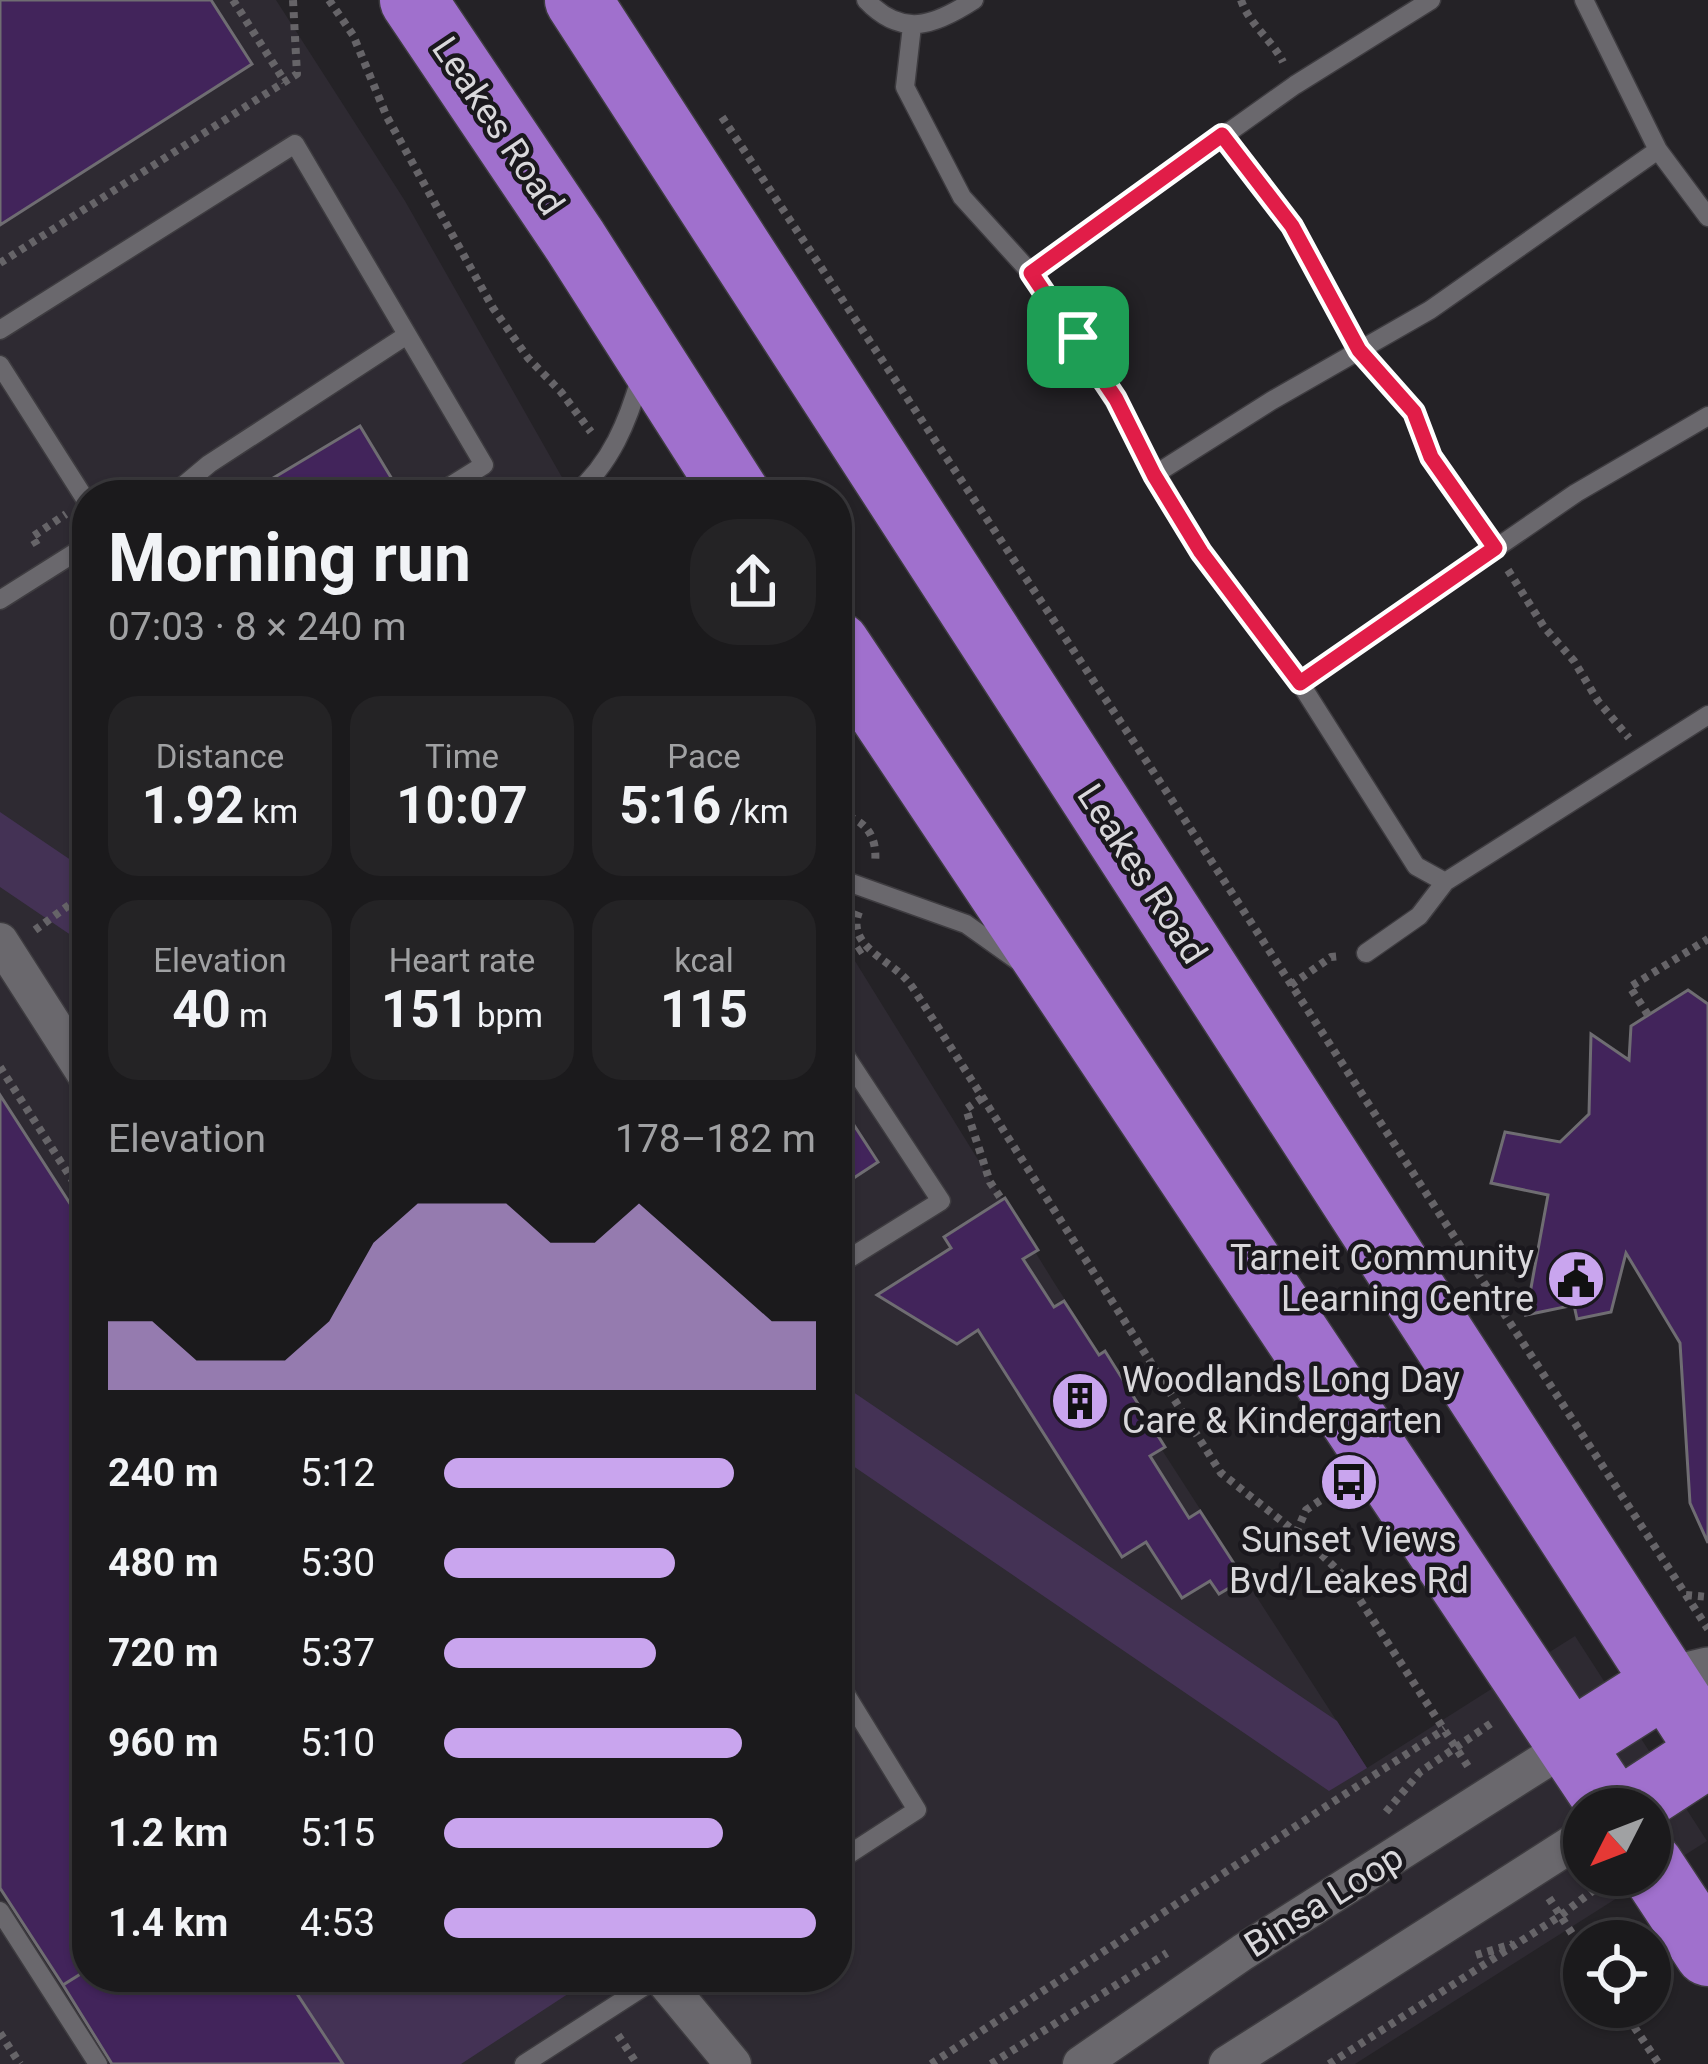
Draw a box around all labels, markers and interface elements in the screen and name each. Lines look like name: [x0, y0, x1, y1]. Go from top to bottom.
street label: Leakes Road: [423, 29, 573, 223]
pin: [1027, 286, 1129, 388]
icon: arrive: [1045, 304, 1111, 370]
button: share: [690, 519, 816, 645]
text: Morning run: [108, 520, 471, 597]
text: 07:03 · 8 × 240 m: [108, 604, 406, 650]
text: Distance: [156, 737, 284, 776]
text: Time: [425, 737, 499, 776]
text: Pace: [667, 737, 741, 776]
text: 1.92: [142, 776, 244, 835]
text: 10:07: [396, 776, 528, 835]
text: 5:16: [619, 776, 721, 835]
street label: Leakes Road: [1069, 777, 1215, 971]
text: km: [244, 792, 298, 831]
text: /km: [721, 792, 789, 831]
text: Elevation: [153, 941, 287, 980]
text: Heart rate: [389, 941, 535, 980]
text: kcal: [674, 941, 734, 980]
text: 40: [172, 980, 231, 1039]
text: 151: [381, 980, 469, 1039]
text: 115: [660, 980, 748, 1039]
text: m: [231, 996, 268, 1035]
text: bpm: [469, 996, 543, 1035]
text: Elevation: [108, 1116, 266, 1162]
text: 178–182 m: [615, 1116, 816, 1162]
place label: Tarneit Community Learning Centre: [1230, 1237, 1534, 1320]
public building icon: Tarneit Community Learning Centre: [1545, 1248, 1607, 1310]
place label: Woodlands Long Day Care & Kindergarten: [1122, 1359, 1460, 1442]
building icon: Woodlands Long Day Care & Kindergarten: [1049, 1370, 1111, 1432]
text: 240 m: [108, 1450, 219, 1496]
text: 5:12: [300, 1450, 375, 1496]
bus stop icon: Sunset Views Bvd/Leakes Rd: [1318, 1451, 1380, 1513]
place label: Sunset Views Bvd/Leakes Rd: [1229, 1519, 1469, 1602]
text: 480 m: [108, 1540, 219, 1586]
text: 5:30: [300, 1540, 375, 1586]
text: 720 m: [108, 1630, 219, 1676]
text: 5:37: [300, 1630, 375, 1676]
text: 960 m: [108, 1720, 219, 1766]
text: 5:10: [300, 1720, 375, 1766]
north arrow: [1563, 1788, 1671, 1896]
map controls: [1563, 1788, 1671, 2028]
text: 1.2 km: [108, 1810, 228, 1856]
text: 5:15: [300, 1810, 375, 1856]
street label: Binsa Loop: [1237, 1836, 1411, 1966]
text: 1.4 km: [108, 1900, 228, 1946]
text: 4:53: [300, 1900, 375, 1946]
button: locate: [1563, 1920, 1671, 2028]

